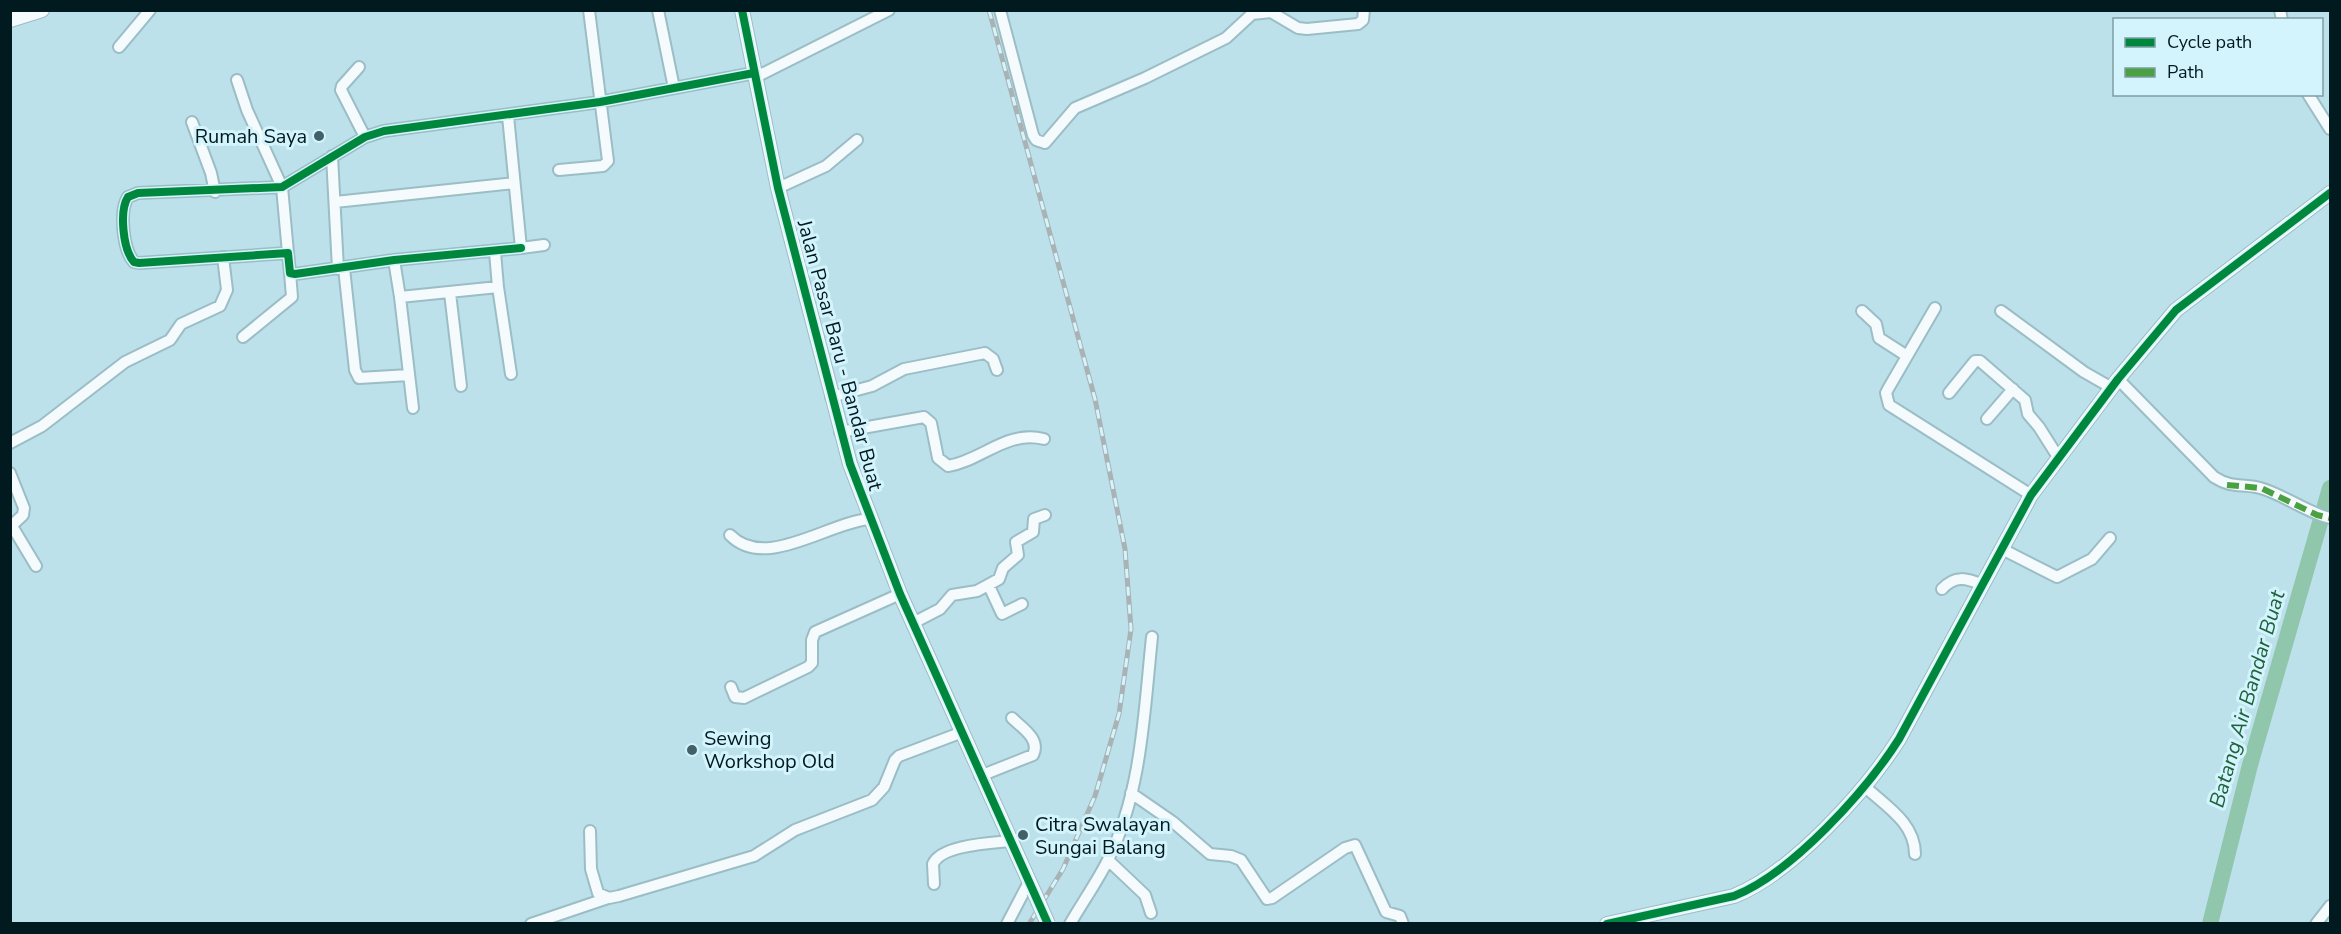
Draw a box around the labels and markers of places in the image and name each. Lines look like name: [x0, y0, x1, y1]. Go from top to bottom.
place label: Rumah Saya: [195, 123, 307, 150]
marker: Rumah Saya: [312, 129, 326, 143]
place label: Sewing Workshop Old: [704, 725, 835, 775]
marker: Sewing Workshop Old: [685, 743, 699, 757]
place label: Citra Swalayan Sungai Balang: [1035, 811, 1171, 861]
marker: Citra Swalayan Sungai Balang: [1016, 828, 1030, 842]

